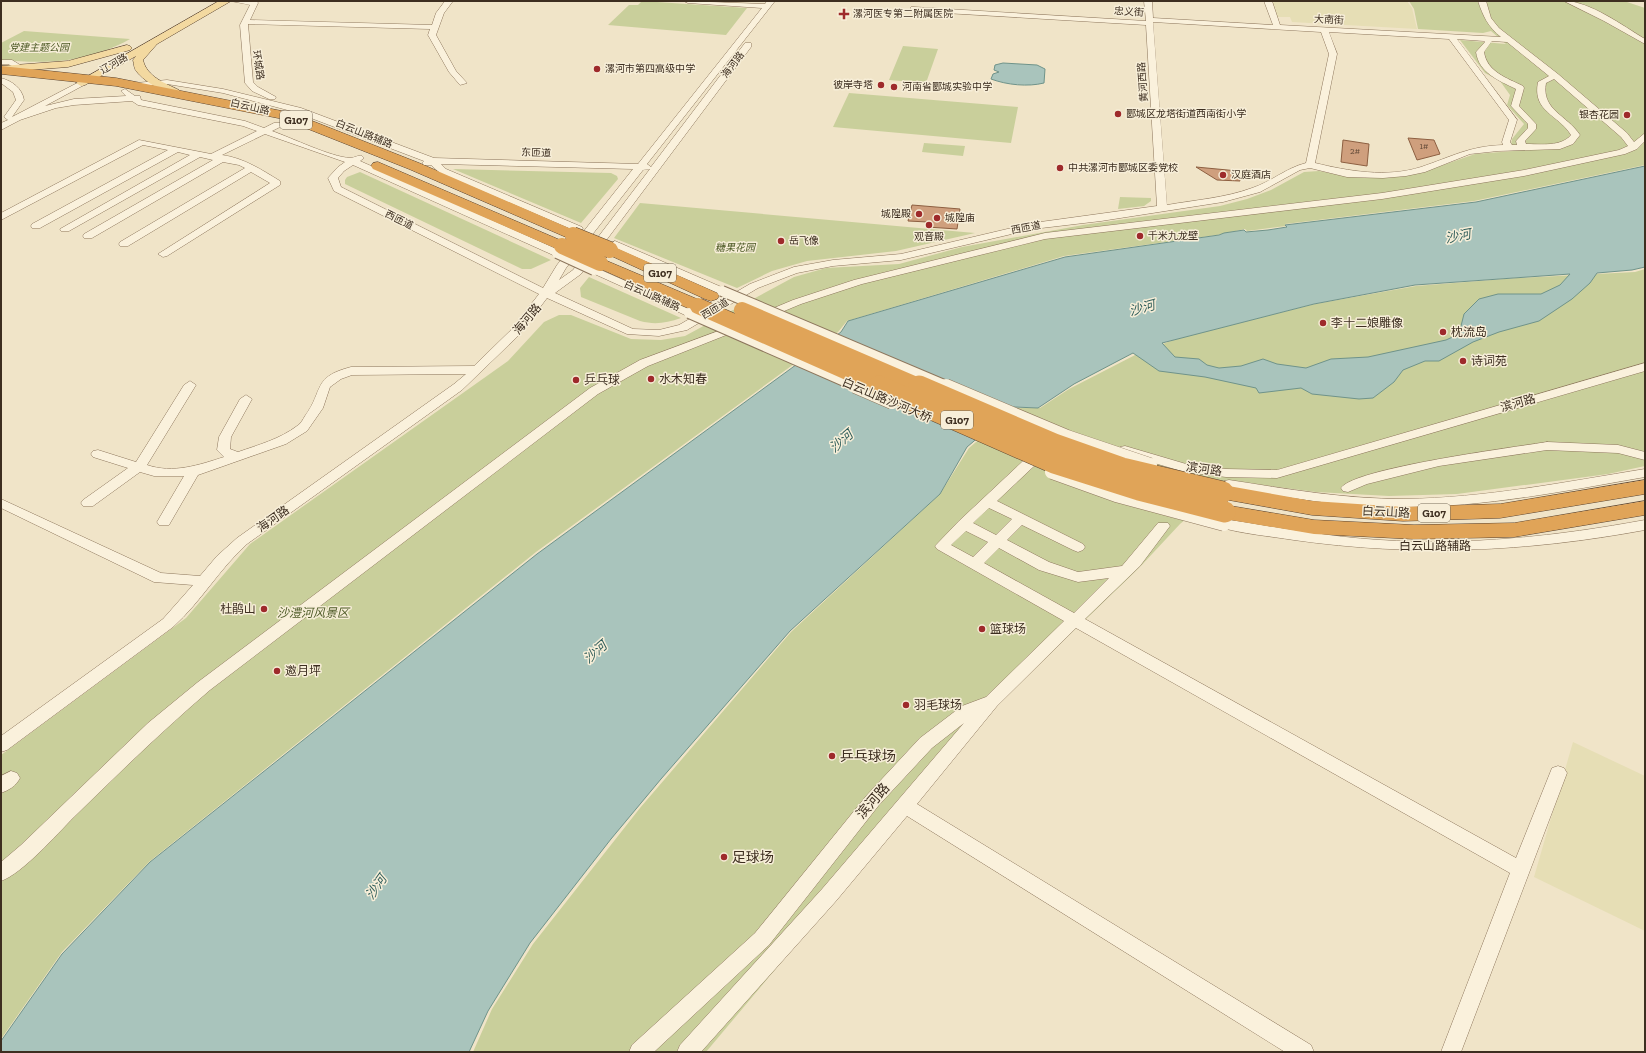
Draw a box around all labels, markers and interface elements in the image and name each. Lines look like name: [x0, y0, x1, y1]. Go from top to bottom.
street label: 忠义街: [1114, 5, 1144, 19]
marker: 漯河医专第二附属医院: [838, 8, 850, 20]
place label: 漯河医专第二附属医院: [853, 8, 953, 20]
street label: 大南街: [1314, 13, 1344, 27]
park label: 党建主题公园: [9, 42, 71, 54]
street label: 环城路: [250, 49, 266, 81]
street label: 海河路: [719, 49, 747, 81]
street label: 辽河路: [98, 51, 130, 77]
street label: 黄河西路: [1136, 62, 1150, 102]
place label: 漯河市第四高级中学: [605, 63, 695, 75]
marker: 漯河市第四高级中学: [592, 64, 602, 74]
place label: 彼岸寺塔: [833, 79, 873, 91]
marker: 彼岸寺塔: [876, 80, 886, 90]
place label: 河南省郾城实验中学: [902, 81, 992, 93]
marker: 河南省郾城实验中学: [889, 82, 899, 92]
street label: 白云山路: [229, 97, 271, 117]
place label: 郾城区龙塔街道西南街小学: [1126, 108, 1246, 120]
marker: 郾城区龙塔街道西南街小学: [1113, 109, 1123, 119]
place label: 银杏花园: [1579, 109, 1619, 121]
marker: 银杏花园: [1622, 110, 1632, 120]
road number: G107: [280, 111, 312, 129]
street label: 白云山路辅路: [334, 117, 394, 151]
house number: 1#: [1420, 141, 1428, 151]
street label: 东匝道: [521, 146, 551, 160]
house number: 2#: [1350, 146, 1360, 156]
place label: 中共漯河市郾城区委党校: [1068, 162, 1178, 174]
marker: 中共漯河市郾城区委党校: [1055, 163, 1065, 173]
place label: 汉庭酒店: [1231, 169, 1271, 181]
marker: 汉庭酒店: [1218, 170, 1228, 180]
street label: 西匝道: [383, 208, 415, 232]
place label: 城隍殿: [881, 208, 911, 220]
marker: 城隍殿: [914, 209, 924, 219]
place label: 城隍庙: [945, 212, 975, 224]
marker: 城隍庙: [932, 213, 942, 223]
street label: 西匝道: [1010, 219, 1042, 237]
marker: 观音殿: [924, 220, 934, 230]
water label: 沙河: [1444, 226, 1475, 246]
place label: 千米九龙壁: [1148, 230, 1198, 242]
place label: 观音殿: [914, 231, 944, 243]
marker: 千米九龙壁: [1135, 231, 1145, 241]
place label: 岳飞像: [789, 235, 819, 247]
marker: 岳飞像: [776, 236, 786, 246]
park label: 糖果花园: [715, 242, 757, 254]
road number: G107: [644, 264, 676, 282]
street label: 白云山路辅路: [622, 278, 682, 314]
street label: 西匝道: [699, 296, 731, 322]
water label: 沙河: [1127, 297, 1159, 319]
street label: 海河路: [510, 301, 544, 337]
place label: 李十二娘雕像: [1331, 316, 1403, 330]
marker: 李十二娘雕像: [1318, 318, 1328, 328]
place label: 枕流岛: [1451, 325, 1487, 339]
marker: 枕流岛: [1438, 327, 1448, 337]
place label: 诗词苑: [1471, 354, 1507, 368]
marker: 诗词苑: [1458, 356, 1468, 366]
place label: 水木知春: [659, 372, 707, 386]
place label: 乒乓球: [584, 373, 620, 387]
marker: 水木知春: [646, 374, 656, 384]
marker: 乒乓球: [571, 375, 581, 385]
street label: 白云山路沙河大桥: [840, 375, 934, 425]
street label: 滨河路: [1499, 391, 1537, 415]
road number: G107: [941, 411, 973, 429]
water label: 沙河: [826, 425, 858, 455]
street label: 滨河路: [1185, 460, 1223, 478]
street label: 海河路: [254, 503, 292, 535]
street label: 白云山路: [1362, 504, 1410, 520]
road number: G107: [1418, 504, 1450, 522]
street label: 白云山路辅路: [1399, 539, 1471, 553]
place label: 杜鹃山: [220, 602, 256, 616]
marker: 杜鹃山: [259, 604, 269, 614]
park label: 沙澧河风景区: [277, 606, 351, 620]
place label: 篮球场: [990, 622, 1026, 636]
marker: 篮球场: [977, 624, 987, 634]
water label: 沙河: [580, 636, 612, 666]
place label: 邀月坪: [285, 664, 321, 678]
marker: 邀月坪: [272, 666, 282, 676]
place label: 羽毛球场: [914, 698, 962, 712]
marker: 羽毛球场: [901, 700, 911, 710]
place label: 乒乓球场: [840, 748, 896, 765]
marker: 乒乓球场: [827, 751, 837, 761]
street label: 滨河路: [853, 780, 893, 822]
place label: 足球场: [732, 849, 774, 866]
marker: 足球场: [719, 852, 729, 862]
water label: 沙河: [362, 870, 391, 902]

